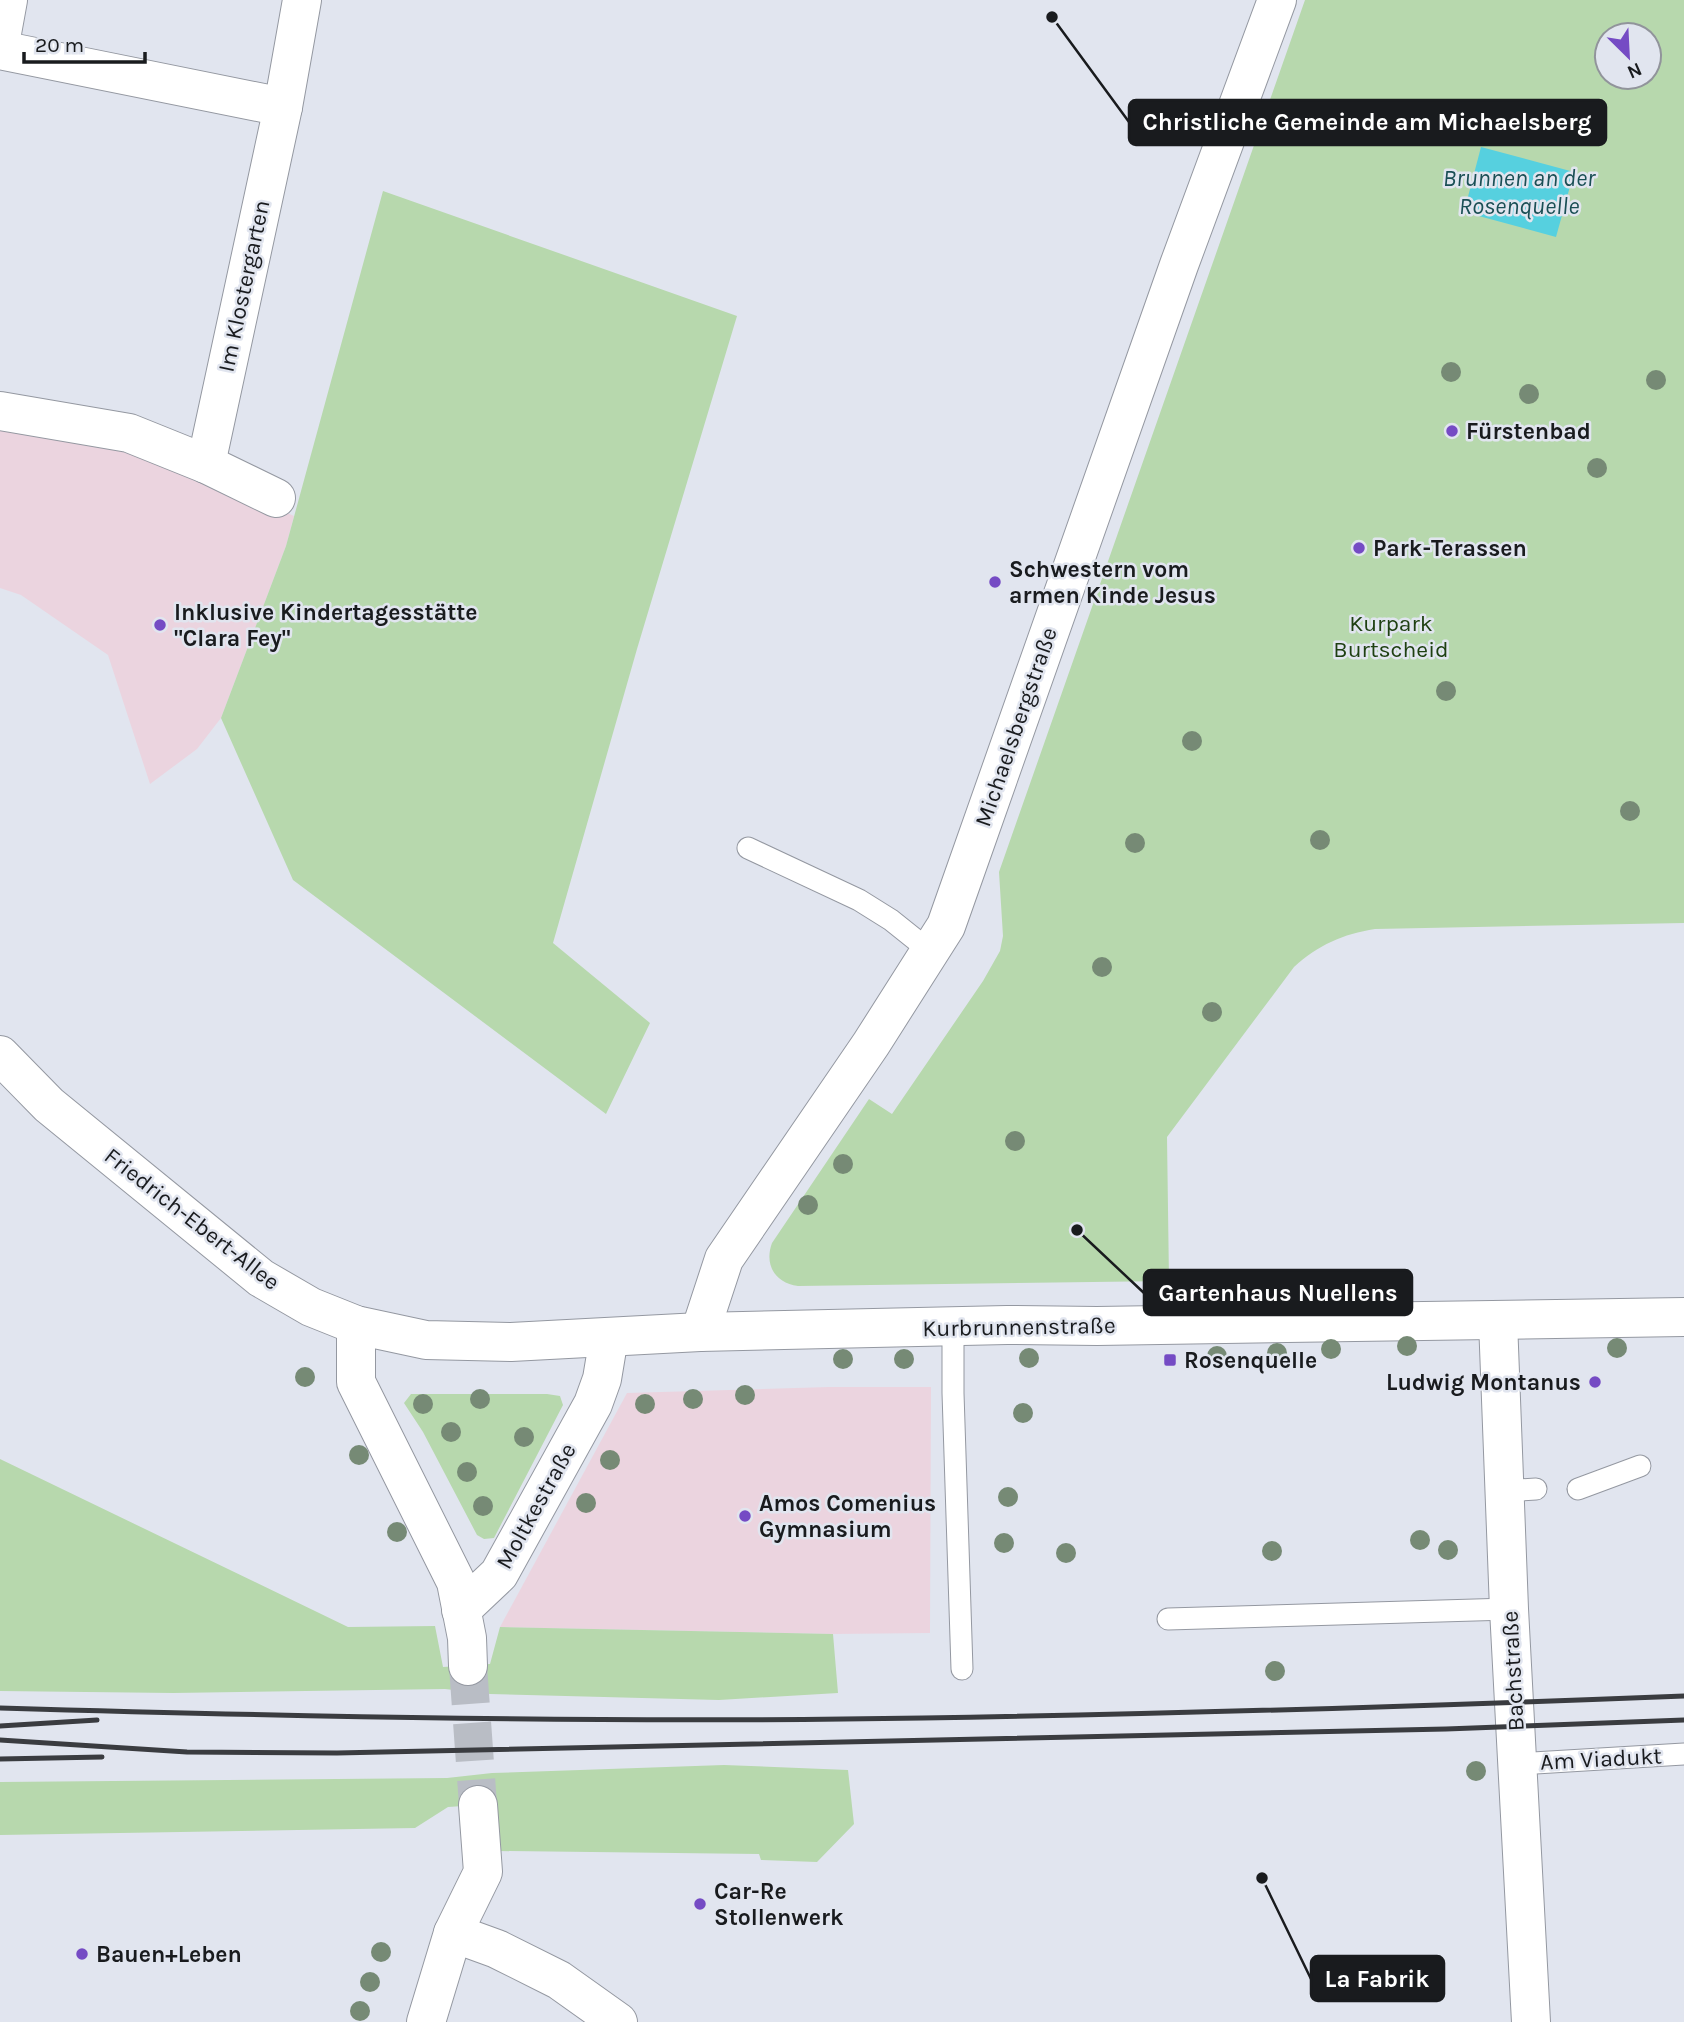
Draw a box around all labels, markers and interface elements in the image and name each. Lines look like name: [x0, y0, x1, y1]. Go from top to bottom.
scale bar: [24, 21, 145, 65]
north arrow: [1593, 21, 1663, 91]
text: 20 m: [35, 33, 84, 57]
text: N: [1624, 58, 1645, 83]
callout: Christliche Gemeinde am Michaelsberg: [1129, 100, 1606, 145]
text: Christliche Gemeinde am Michaelsberg: [1143, 108, 1591, 136]
water label: Brunnen an der Rosenquelle: [1443, 164, 1596, 220]
street label: Im Klostergarten: [213, 198, 275, 374]
place label: Fürstenbad: [1466, 418, 1591, 445]
marker: Fürstenbad: [1444, 423, 1460, 439]
place label: Park-Terassen: [1373, 535, 1527, 562]
marker: Park-Terassen: [1351, 540, 1367, 556]
place label: Schwestern vom armen Kinde Jesus: [1009, 556, 1216, 609]
marker: Schwestern vom armen Kinde Jesus: [987, 574, 1003, 590]
place label: Inklusive Kindertagesstätte "Clara Fey": [174, 599, 477, 652]
park label: Kurpark Burtscheid: [1333, 610, 1449, 663]
marker: Inklusive Kindertagesstätte "Clara Fey": [152, 617, 168, 633]
street label: Michaelsbergstraße: [969, 624, 1063, 830]
street label: Friedrich-Ebert-Allee: [99, 1142, 285, 1296]
callout: Gartenhaus Nuellens: [1144, 1270, 1412, 1315]
text: Gartenhaus Nuellens: [1158, 1279, 1398, 1307]
street label: Kurbrunnenstraße: [922, 1312, 1116, 1342]
place label: Rosenquelle: [1184, 1347, 1317, 1374]
marker: Rosenquelle: [1162, 1352, 1178, 1368]
place label: Ludwig Montanus: [1386, 1369, 1581, 1396]
marker: Ludwig Montanus: [1587, 1374, 1603, 1390]
street label: Moltkestraße: [490, 1438, 582, 1574]
place label: Amos Comenius Gymnasium: [759, 1490, 936, 1543]
marker: Amos Comenius Gymnasium: [737, 1508, 753, 1524]
street label: Bachstraße: [1496, 1610, 1530, 1732]
street label: Am Viadukt: [1539, 1742, 1663, 1776]
place label: Car-Re Stollenwerk: [714, 1878, 844, 1931]
marker: Car-Re Stollenwerk: [692, 1896, 708, 1912]
place label: Bauen+Leben: [96, 1941, 242, 1968]
marker: Bauen+Leben: [74, 1946, 90, 1962]
callout: La Fabrik: [1311, 1956, 1444, 2001]
text: La Fabrik: [1325, 1965, 1429, 1993]

